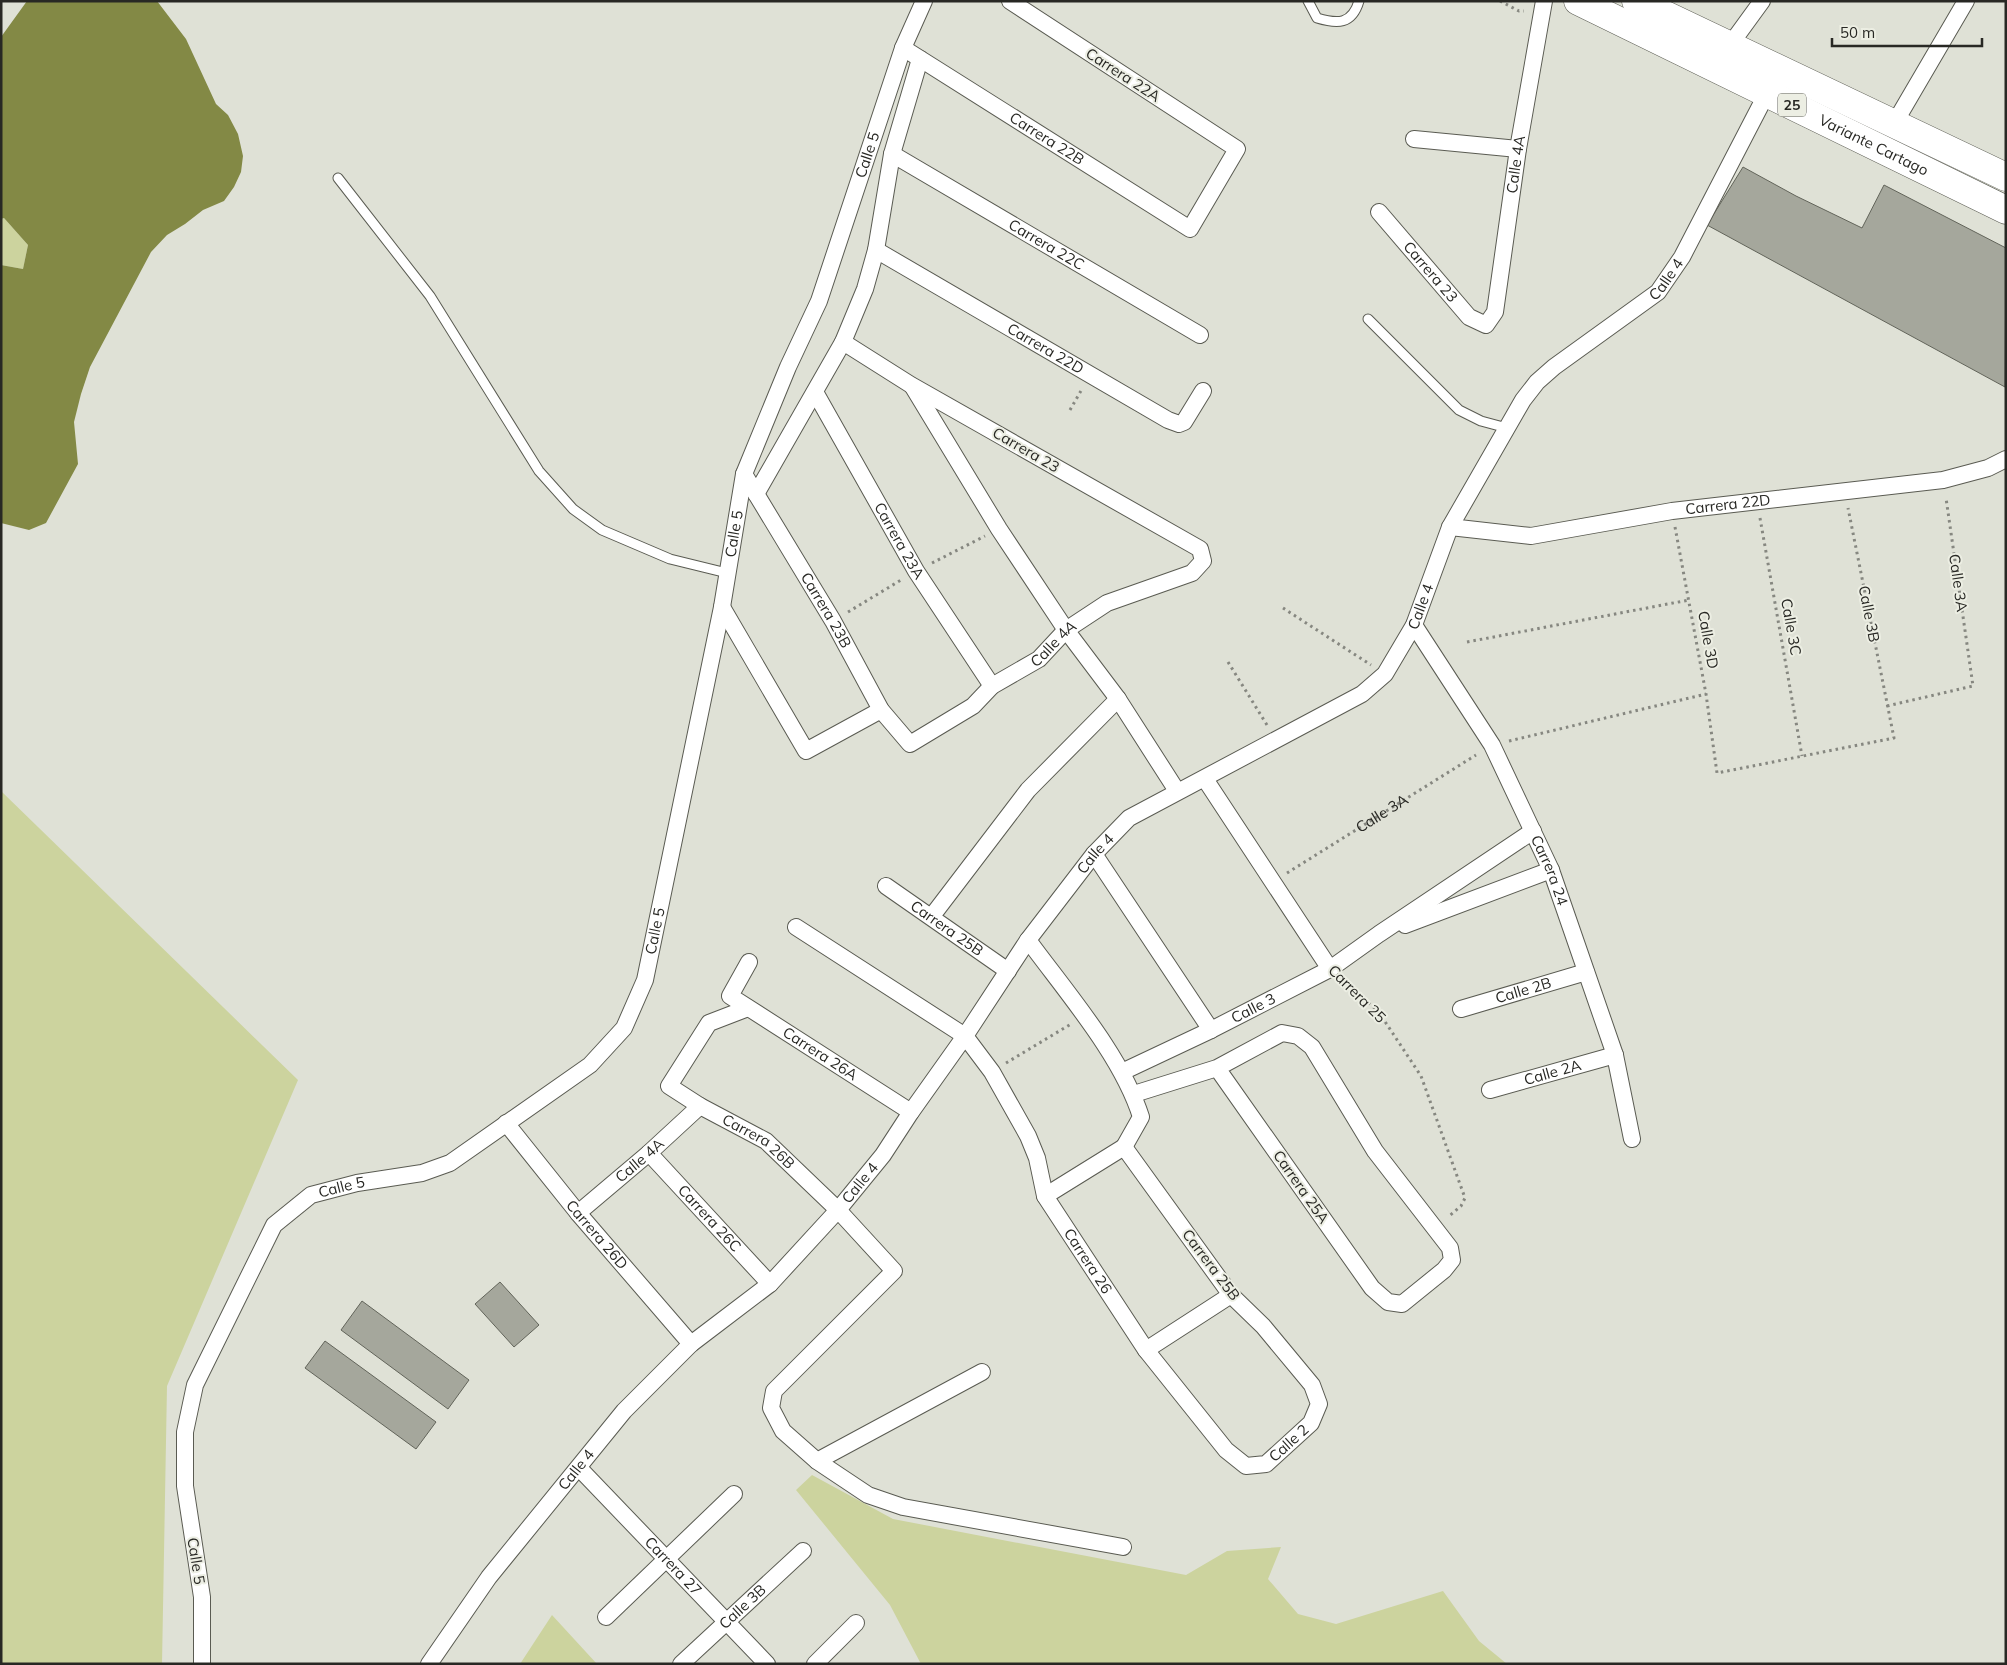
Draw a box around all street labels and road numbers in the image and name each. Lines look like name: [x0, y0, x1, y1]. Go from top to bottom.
street label: Carrera 22A: [1082, 43, 1164, 106]
road number: 25: [1778, 94, 1806, 116]
street label: Carrera 22B: [1006, 108, 1088, 169]
street label: Variante Cartago: [1816, 110, 1932, 180]
street label: Calle 5: [850, 130, 883, 180]
street label: Calle 4A: [1502, 134, 1529, 194]
street label: Carrera 22C: [1005, 215, 1088, 274]
street label: Carrera 23: [1399, 237, 1462, 306]
street label: Calle 4: [1645, 255, 1687, 304]
street label: Carrera 22D: [1004, 318, 1087, 378]
street label: Carrera 23: [989, 423, 1063, 476]
street label: Carrera 22D: [1684, 490, 1771, 518]
street label: Carrera 23A: [870, 499, 929, 583]
street label: Calle 5: [720, 509, 747, 559]
street label: Calle 3A: [1945, 553, 1972, 613]
street label: Carrera 23B: [797, 569, 856, 651]
street label: Calle 4: [1403, 581, 1437, 632]
street label: Calle 3B: [1855, 584, 1884, 644]
street label: Calle 3C: [1777, 597, 1806, 657]
street label: Calle 3D: [1694, 609, 1723, 670]
street label: Calle 4A: [1027, 616, 1080, 671]
street label: Calle 3A: [1352, 790, 1412, 837]
street label: Calle 4: [1072, 829, 1118, 877]
street label: Carrera 24: [1527, 832, 1572, 908]
street label: Carrera 25B: [907, 896, 987, 960]
street label: Calle 5: [641, 906, 669, 956]
street label: Carrera 25: [1324, 961, 1390, 1027]
street label: Calle 2B: [1493, 973, 1553, 1007]
street label: Calle 3: [1228, 989, 1278, 1027]
street label: Carrera 26A: [779, 1022, 861, 1084]
street label: Calle 2A: [1522, 1055, 1583, 1089]
street label: Carrera 26B: [719, 1110, 799, 1173]
street label: Calle 4A: [611, 1134, 668, 1186]
street label: Carrera 25A: [1269, 1146, 1334, 1227]
street label: Calle 4: [837, 1158, 882, 1207]
street label: Calle 5: [316, 1172, 366, 1202]
street label: Carrera 26C: [674, 1181, 745, 1256]
street label: Carrera 26D: [562, 1196, 632, 1273]
street label: Carrera 26: [1060, 1225, 1116, 1297]
street label: Carrera 25B: [1178, 1225, 1244, 1304]
street label: Calle 2: [1265, 1420, 1312, 1466]
street label: Calle 4: [554, 1445, 598, 1494]
street label: Carrera 27: [641, 1532, 706, 1599]
street label: Calle 5: [183, 1536, 210, 1586]
street label: Calle 3B: [715, 1580, 770, 1633]

